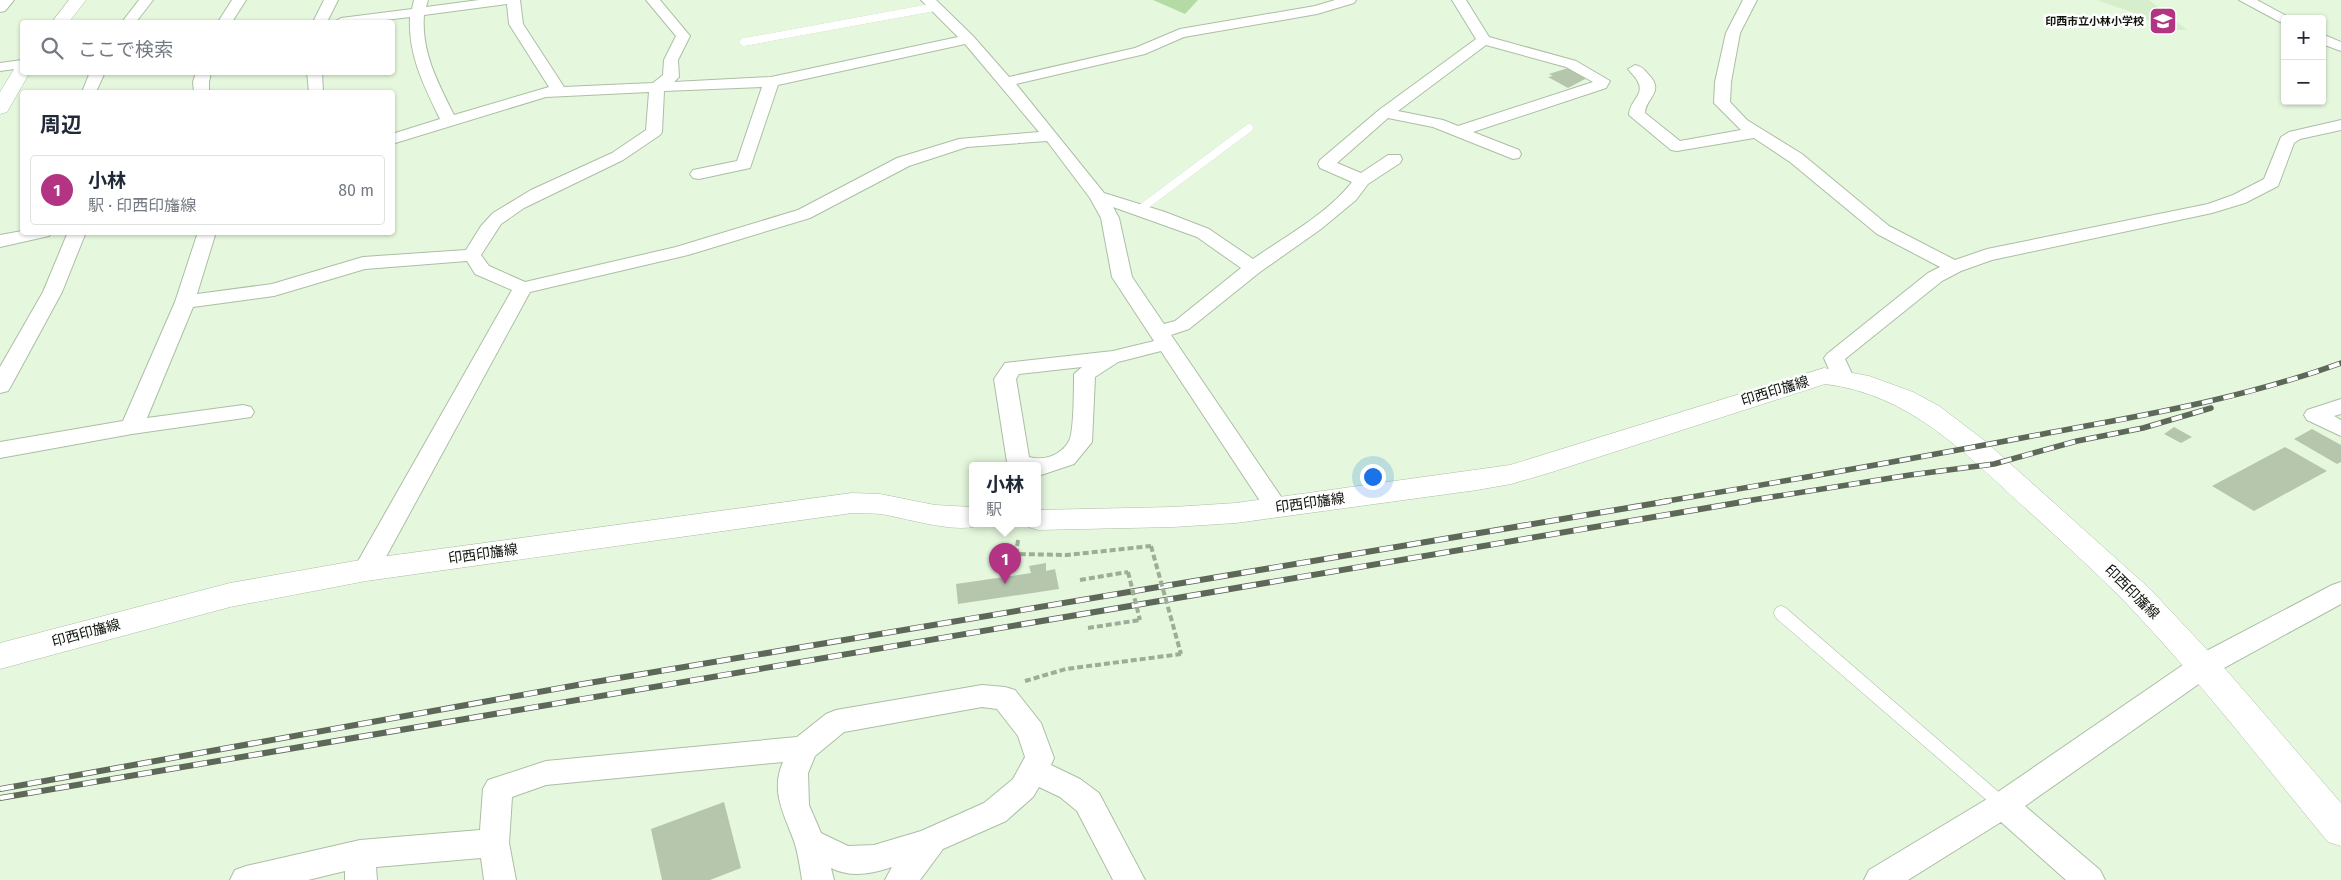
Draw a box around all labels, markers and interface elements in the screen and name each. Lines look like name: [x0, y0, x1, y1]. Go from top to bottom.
school or university icon: 印西市立小林小学校: [2148, 6, 2178, 36]
place label: 印西市立小林小学校: [2045, 15, 2144, 28]
map controls: [2281, 15, 2326, 105]
button: +: [2281, 15, 2326, 60]
search box: [20, 20, 395, 75]
icon: search: [38, 34, 66, 62]
text: ここで検索: [78, 38, 173, 61]
button: −: [2281, 60, 2326, 105]
text: 周辺: [40, 112, 82, 138]
text: 小林: [88, 169, 126, 192]
text: 1: [53, 181, 61, 200]
text: 80 m: [338, 181, 374, 200]
text: 駅 · 印西印旛線: [88, 196, 196, 215]
street label: 印西印旛線: [1739, 373, 1811, 409]
popup: [969, 462, 1041, 527]
your location: [1360, 464, 1386, 490]
text: 小林: [986, 473, 1024, 496]
street label: 印西印旛線: [1274, 490, 1346, 516]
text: 駅: [986, 500, 1002, 519]
street label: 印西印旛線: [447, 541, 519, 567]
pin: 1: [989, 543, 1021, 584]
street label: 印西印旛線: [2101, 561, 2163, 623]
street label: 印西印旛線: [50, 616, 122, 650]

